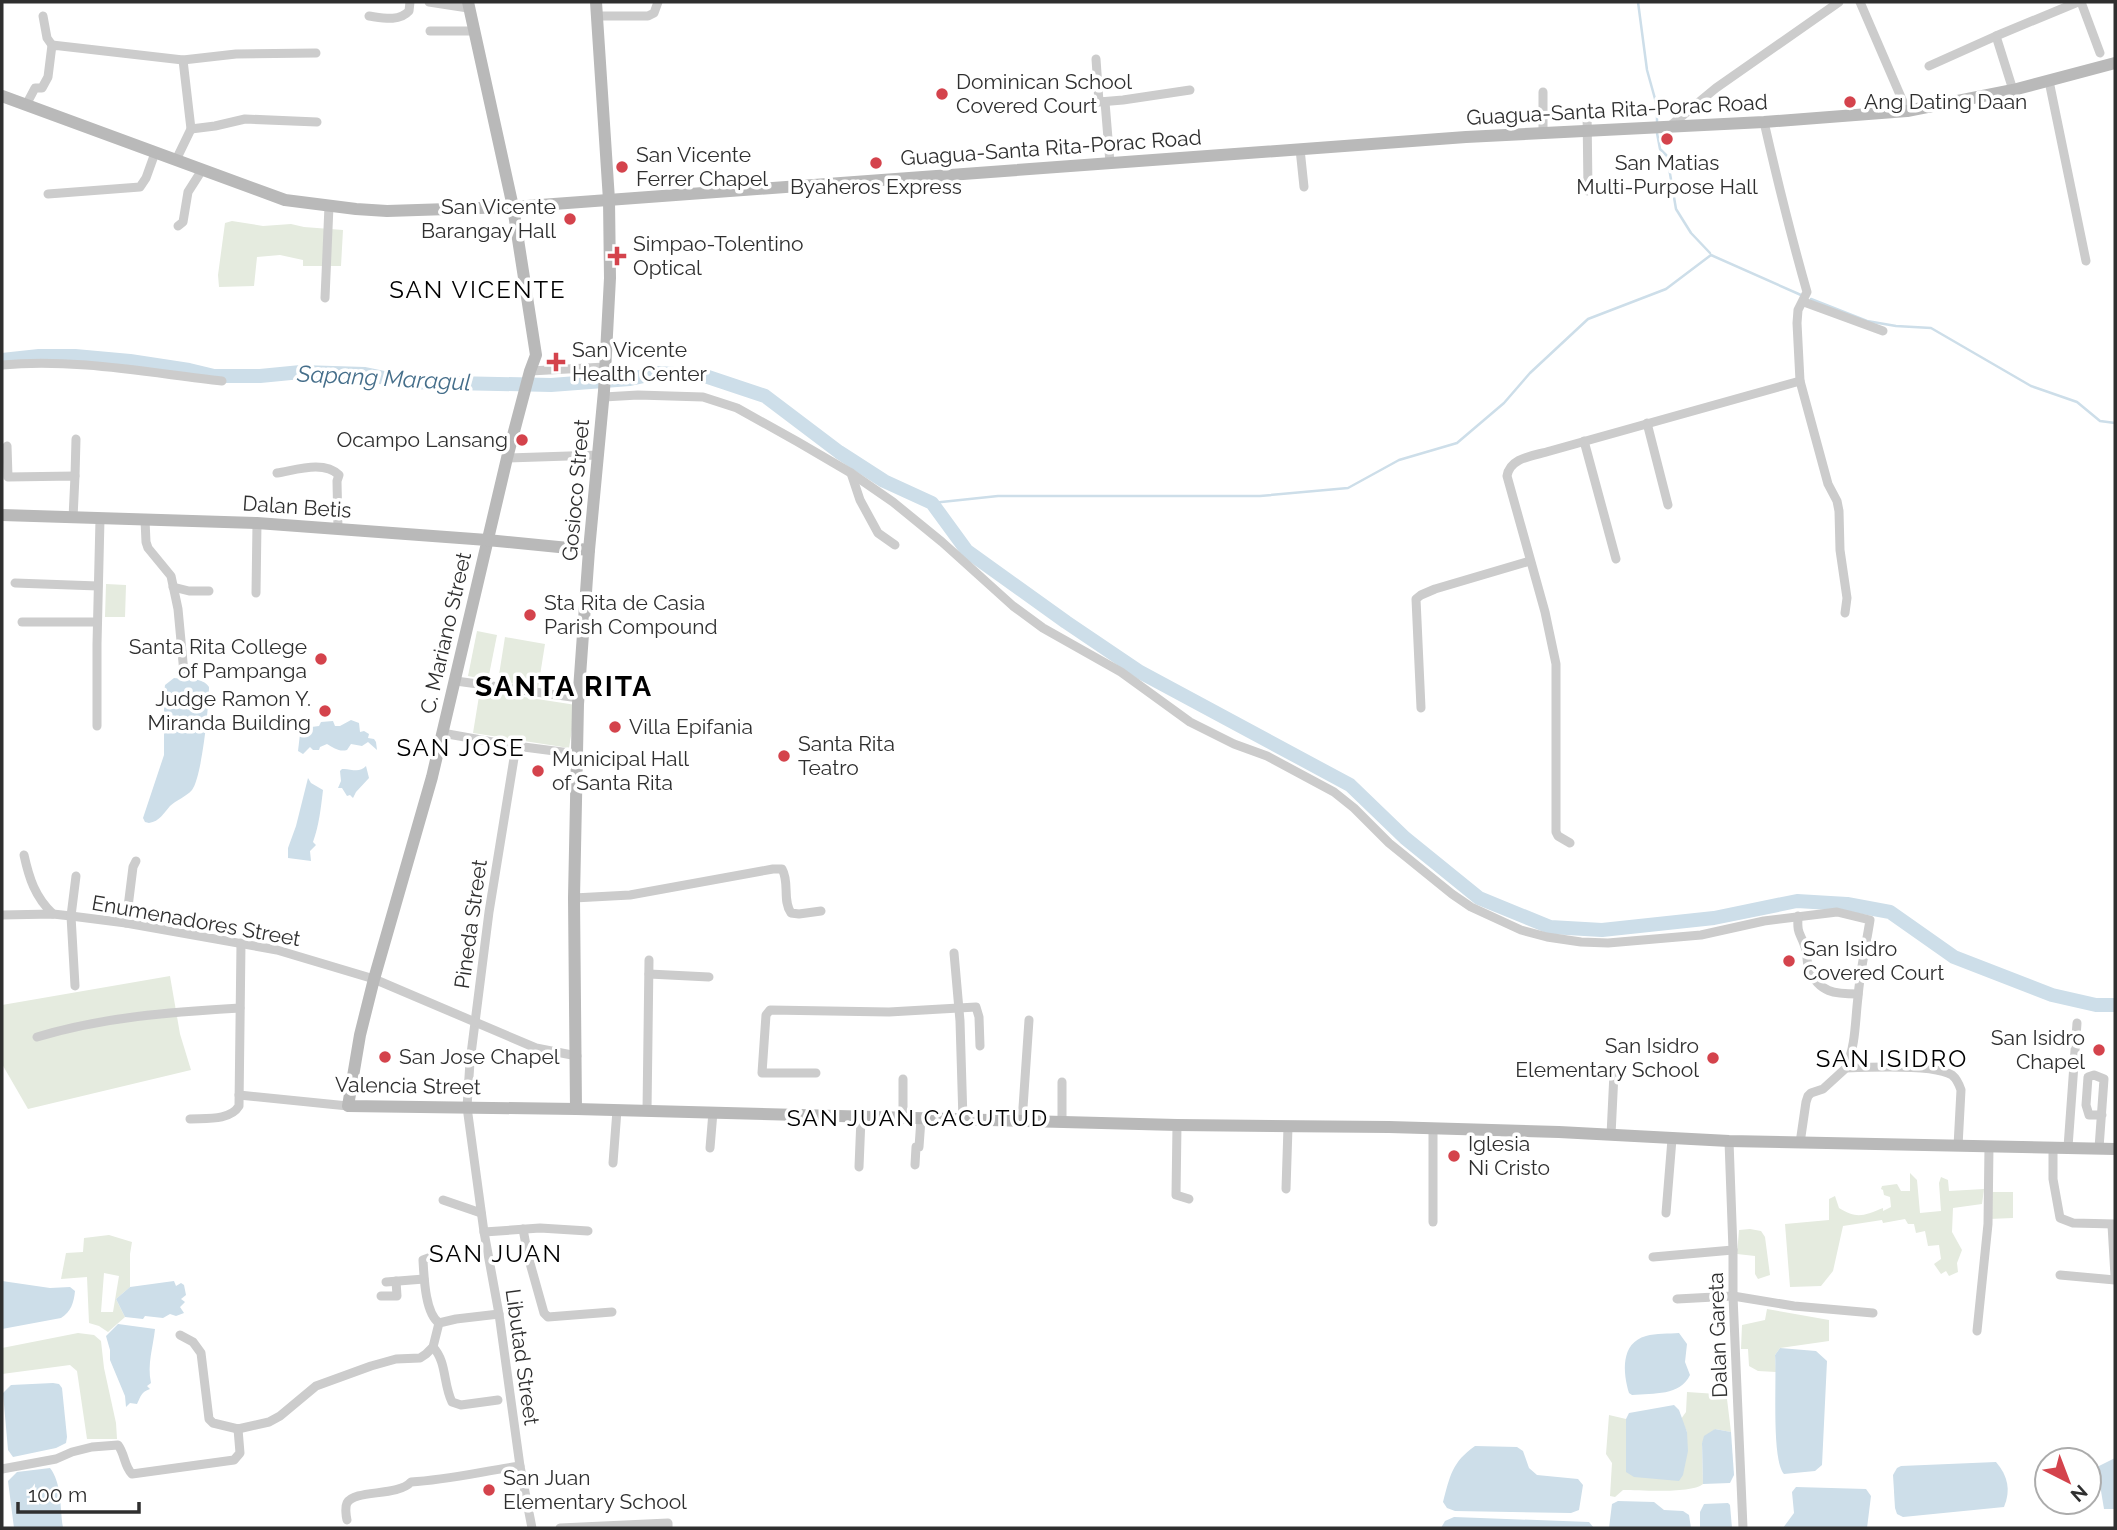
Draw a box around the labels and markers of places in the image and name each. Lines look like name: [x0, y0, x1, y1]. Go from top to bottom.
place label: Dominican School Covered Court: [956, 69, 1132, 118]
marker: Dominican School Covered Court: [934, 86, 950, 102]
place label: Ang Dating Daan: [1864, 89, 2027, 114]
marker: Ang Dating Daan: [1842, 94, 1858, 110]
marker: San Matias Multi-Purpose Hall: [1659, 131, 1675, 147]
place label: San Vicente Ferrer Chapel: [636, 142, 768, 191]
place label: San Matias Multi-Purpose Hall: [1576, 150, 1758, 199]
marker: Byaheros Express: [868, 155, 884, 171]
marker: San Vicente Ferrer Chapel: [614, 159, 630, 175]
place label: Byaheros Express: [790, 174, 962, 199]
place label: San Vicente Barangay Hall: [421, 194, 556, 243]
marker: San Vicente Barangay Hall: [562, 211, 578, 227]
place label: Simpao-Tolentino Optical: [633, 231, 804, 280]
marker: Simpao-Tolentino Optical: [607, 246, 627, 266]
place label: San Vicente Health Center: [572, 337, 707, 386]
marker: San Vicente Health Center: [546, 352, 566, 372]
place label: Ocampo Lansang: [336, 427, 508, 452]
marker: Ocampo Lansang: [514, 432, 530, 448]
place label: Sta Rita de Casia Parish Compound: [544, 590, 718, 639]
marker: Sta Rita de Casia Parish Compound: [522, 607, 538, 623]
place label: Santa Rita College of Pampanga: [129, 634, 307, 683]
marker: Santa Rita College of Pampanga: [313, 651, 329, 667]
place label: Judge Ramon Y. Miranda Building: [148, 686, 311, 735]
marker: Judge Ramon Y. Miranda Building: [317, 703, 333, 719]
place label: Villa Epifania: [629, 714, 753, 739]
marker: Villa Epifania: [607, 719, 623, 735]
place label: Santa Rita Teatro: [798, 731, 895, 780]
place label: Municipal Hall of Santa Rita: [552, 746, 689, 795]
marker: Santa Rita Teatro: [776, 748, 792, 764]
marker: Municipal Hall of Santa Rita: [530, 763, 546, 779]
place label: San Isidro Covered Court: [1803, 936, 1944, 985]
marker: San Isidro Covered Court: [1781, 953, 1797, 969]
place label: San Isidro Chapel: [1991, 1025, 2085, 1074]
place label: San Isidro Elementary School: [1515, 1033, 1699, 1082]
marker: San Isidro Chapel: [2091, 1042, 2107, 1058]
place label: San Jose Chapel: [399, 1044, 560, 1069]
marker: San Jose Chapel: [377, 1049, 393, 1065]
marker: San Isidro Elementary School: [1705, 1050, 1721, 1066]
place label: Iglesia Ni Cristo: [1468, 1131, 1550, 1180]
marker: Iglesia Ni Cristo: [1446, 1148, 1462, 1164]
place label: San Juan Elementary School: [503, 1465, 687, 1514]
marker: San Juan Elementary School: [481, 1482, 497, 1498]

